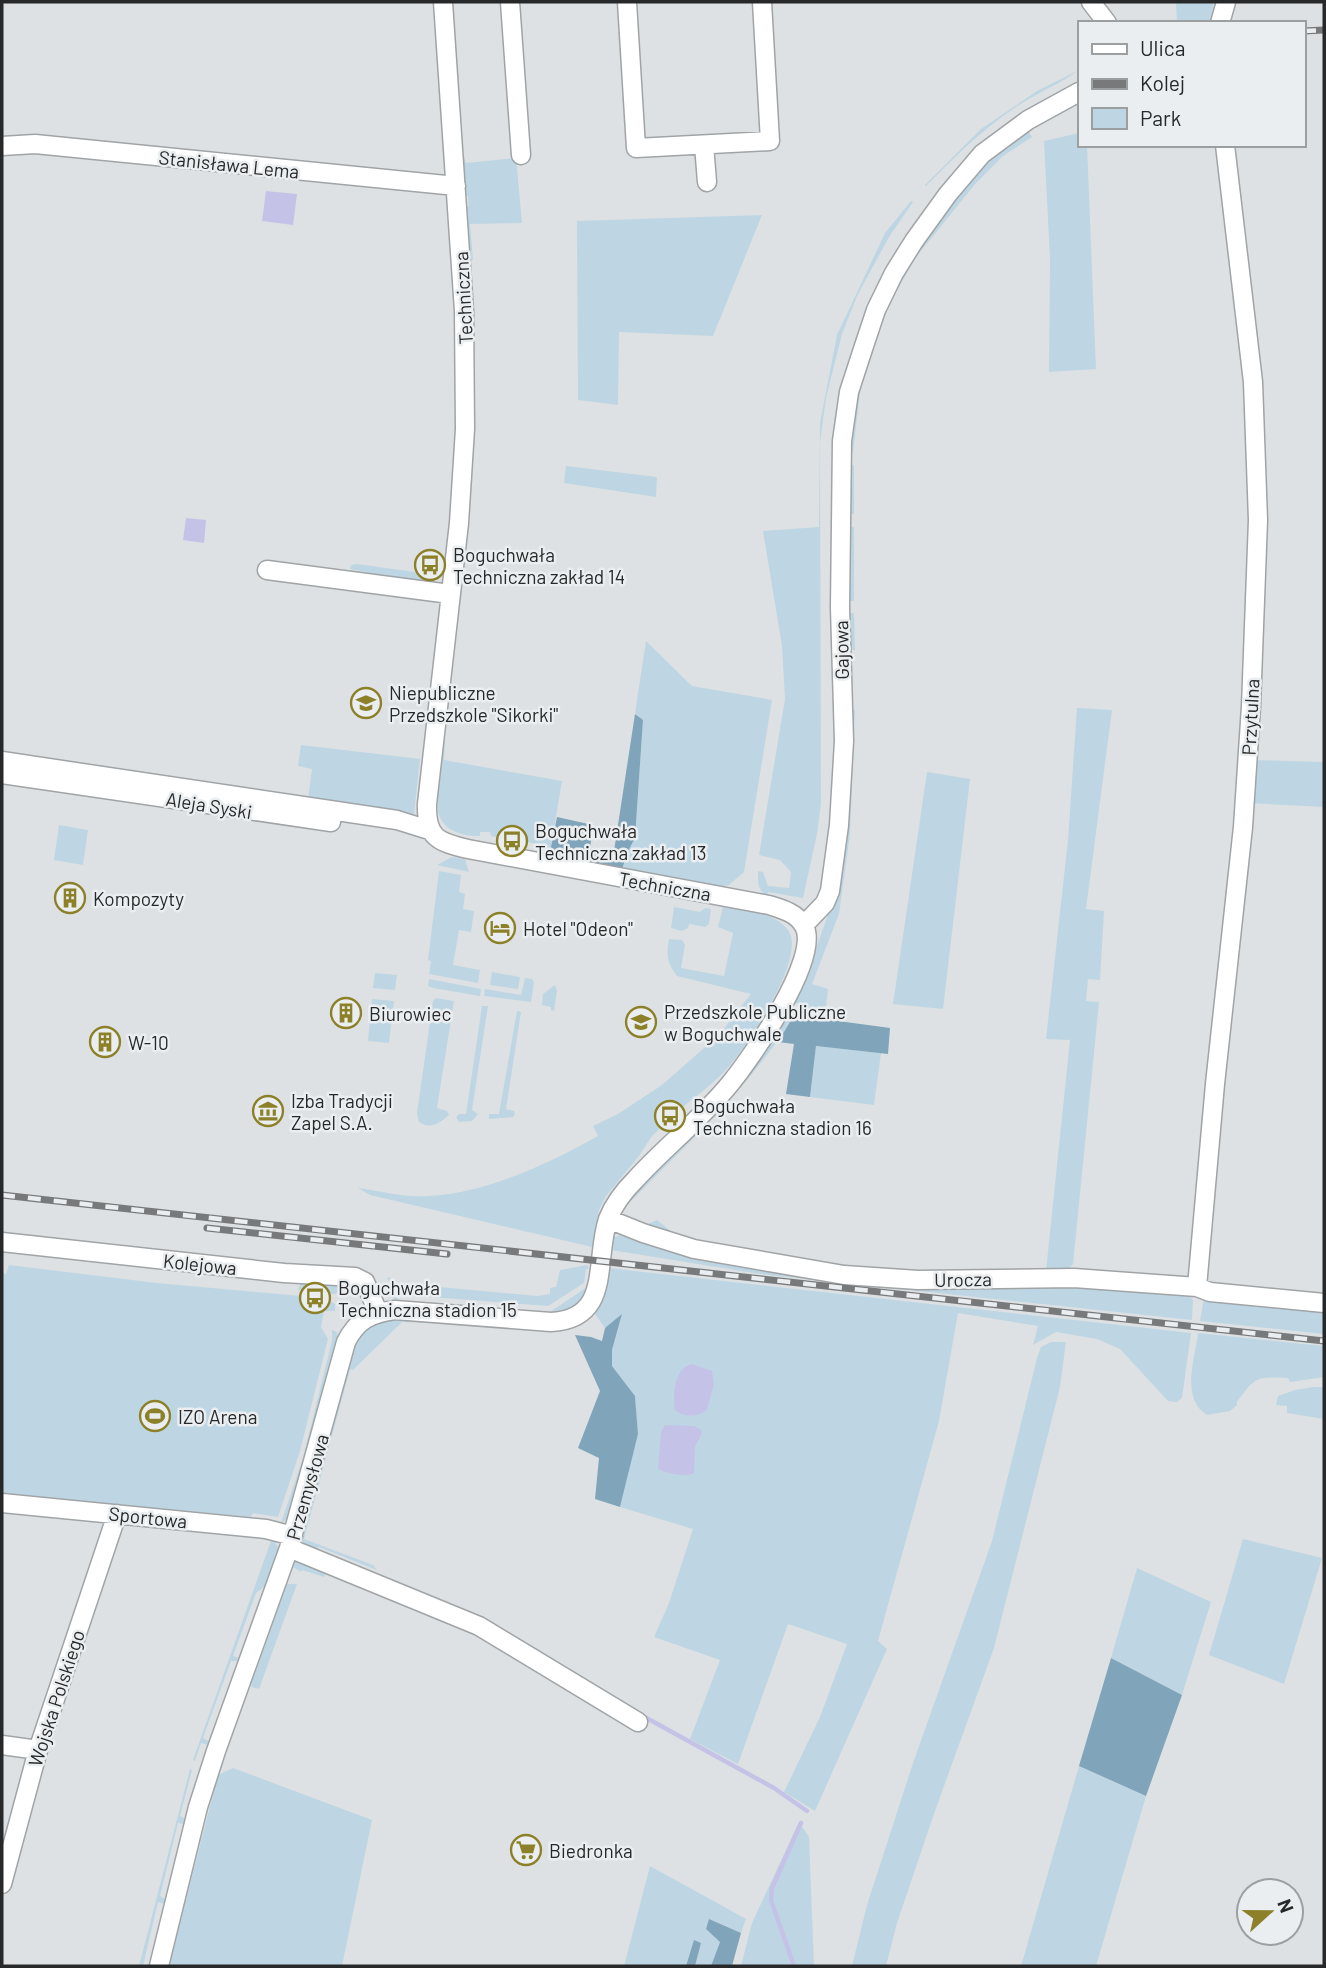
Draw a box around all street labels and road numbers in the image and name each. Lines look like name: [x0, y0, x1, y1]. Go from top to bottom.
street label: Stanisława Lema: [157, 145, 301, 183]
street label: Techniczna: [449, 251, 477, 345]
street label: Gajowa: [829, 620, 853, 680]
street label: Przytulna: [1237, 678, 1263, 756]
street label: Aleja Syski: [164, 787, 254, 823]
street label: Techniczna: [617, 867, 713, 905]
street label: Kolejowa: [162, 1249, 238, 1279]
street label: Urocza: [934, 1267, 992, 1291]
street label: Przemysłowa: [281, 1431, 333, 1543]
street label: Sportowa: [108, 1501, 188, 1533]
street label: Wojska Polskiego: [23, 1627, 89, 1769]

